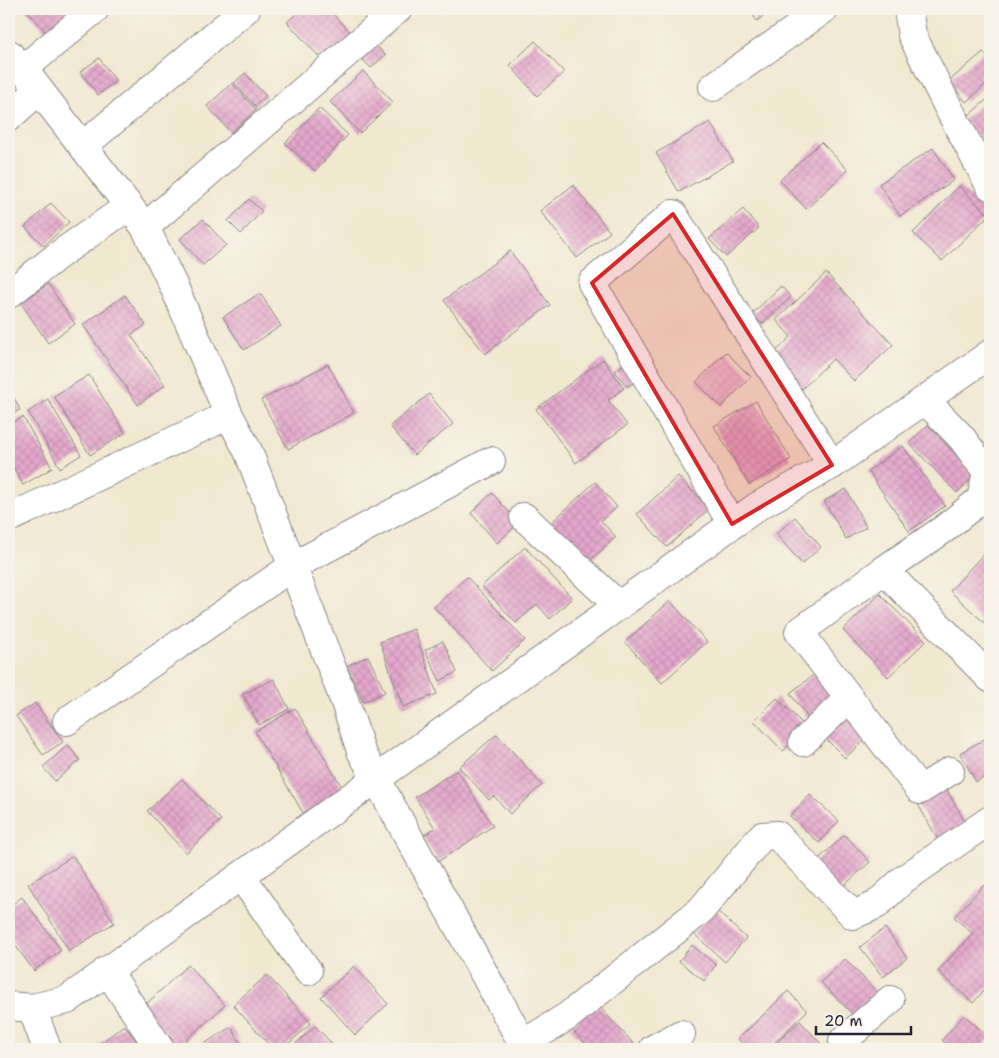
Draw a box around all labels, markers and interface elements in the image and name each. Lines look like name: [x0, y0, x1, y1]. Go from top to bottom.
scale bar: [816, 1003, 912, 1035]
text: 20 m: [824, 1011, 863, 1031]

